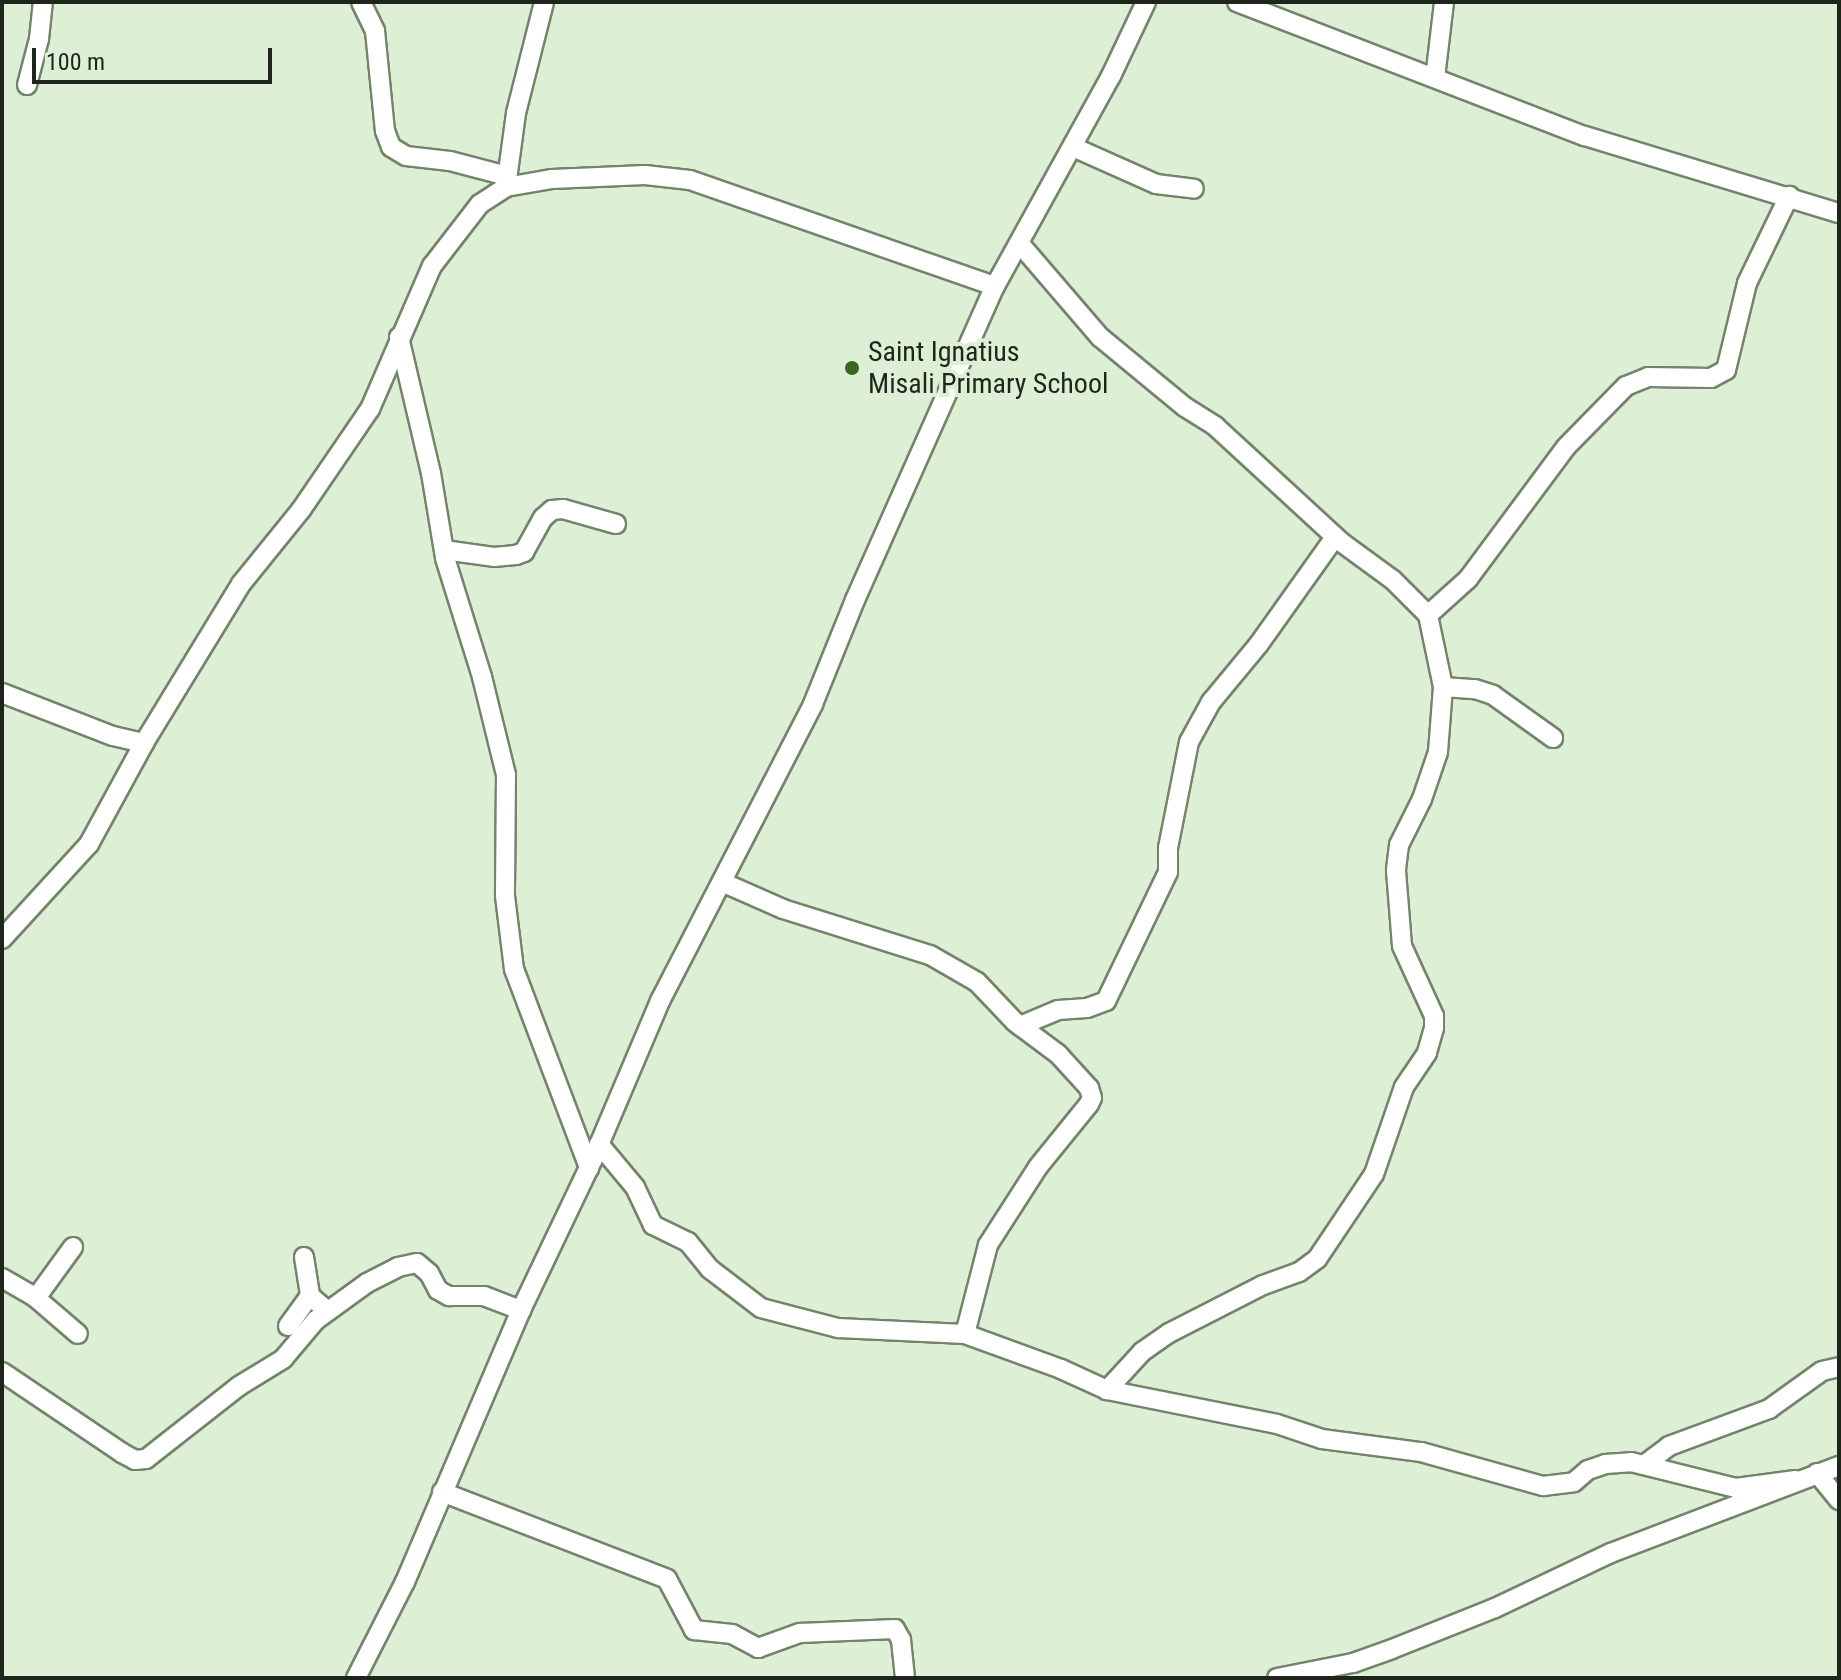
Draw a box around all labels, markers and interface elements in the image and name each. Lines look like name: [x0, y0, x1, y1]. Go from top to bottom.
scale bar: [36, 32, 276, 82]
text: 100 m: [46, 48, 105, 76]
place label: Saint Ignatius Misali Primary School: [868, 335, 1108, 401]
marker: Saint Ignatius Misali Primary School: [843, 359, 861, 377]

